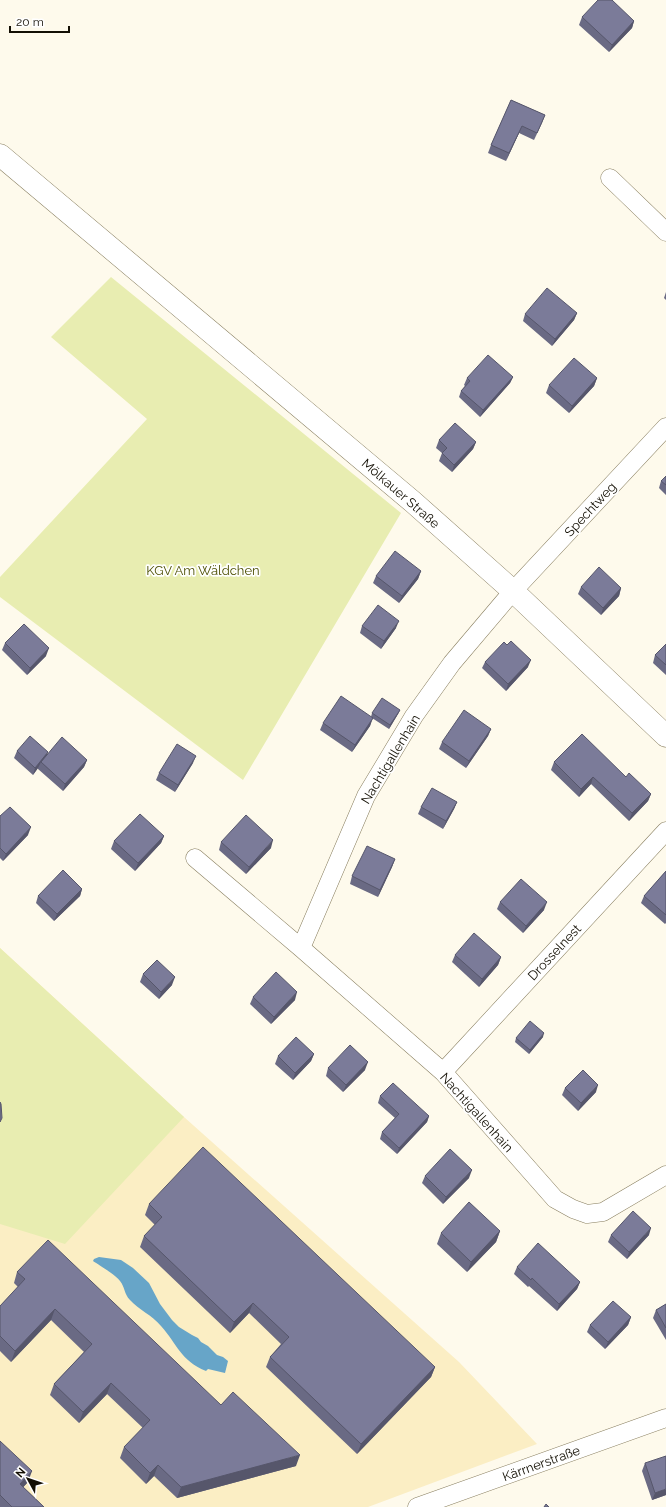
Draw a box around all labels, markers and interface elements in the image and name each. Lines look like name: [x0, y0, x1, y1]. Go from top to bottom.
scale bar: [10, 8, 69, 34]
text: 20 m: [16, 15, 44, 29]
street label: Mölkauer Straße: [359, 456, 443, 531]
street label: Spechtweg: [562, 479, 619, 540]
park label: KGV Am Wäldchen: [146, 563, 260, 578]
street label: Nachtigallenhain: [358, 712, 423, 807]
street label: Drosselnest: [525, 921, 584, 983]
street label: Nachtigallenhain: [437, 1070, 516, 1155]
street label: Kärrnerstraße: [500, 1442, 582, 1484]
north arrow: [8, 1459, 48, 1499]
text: N: [13, 1465, 28, 1480]

